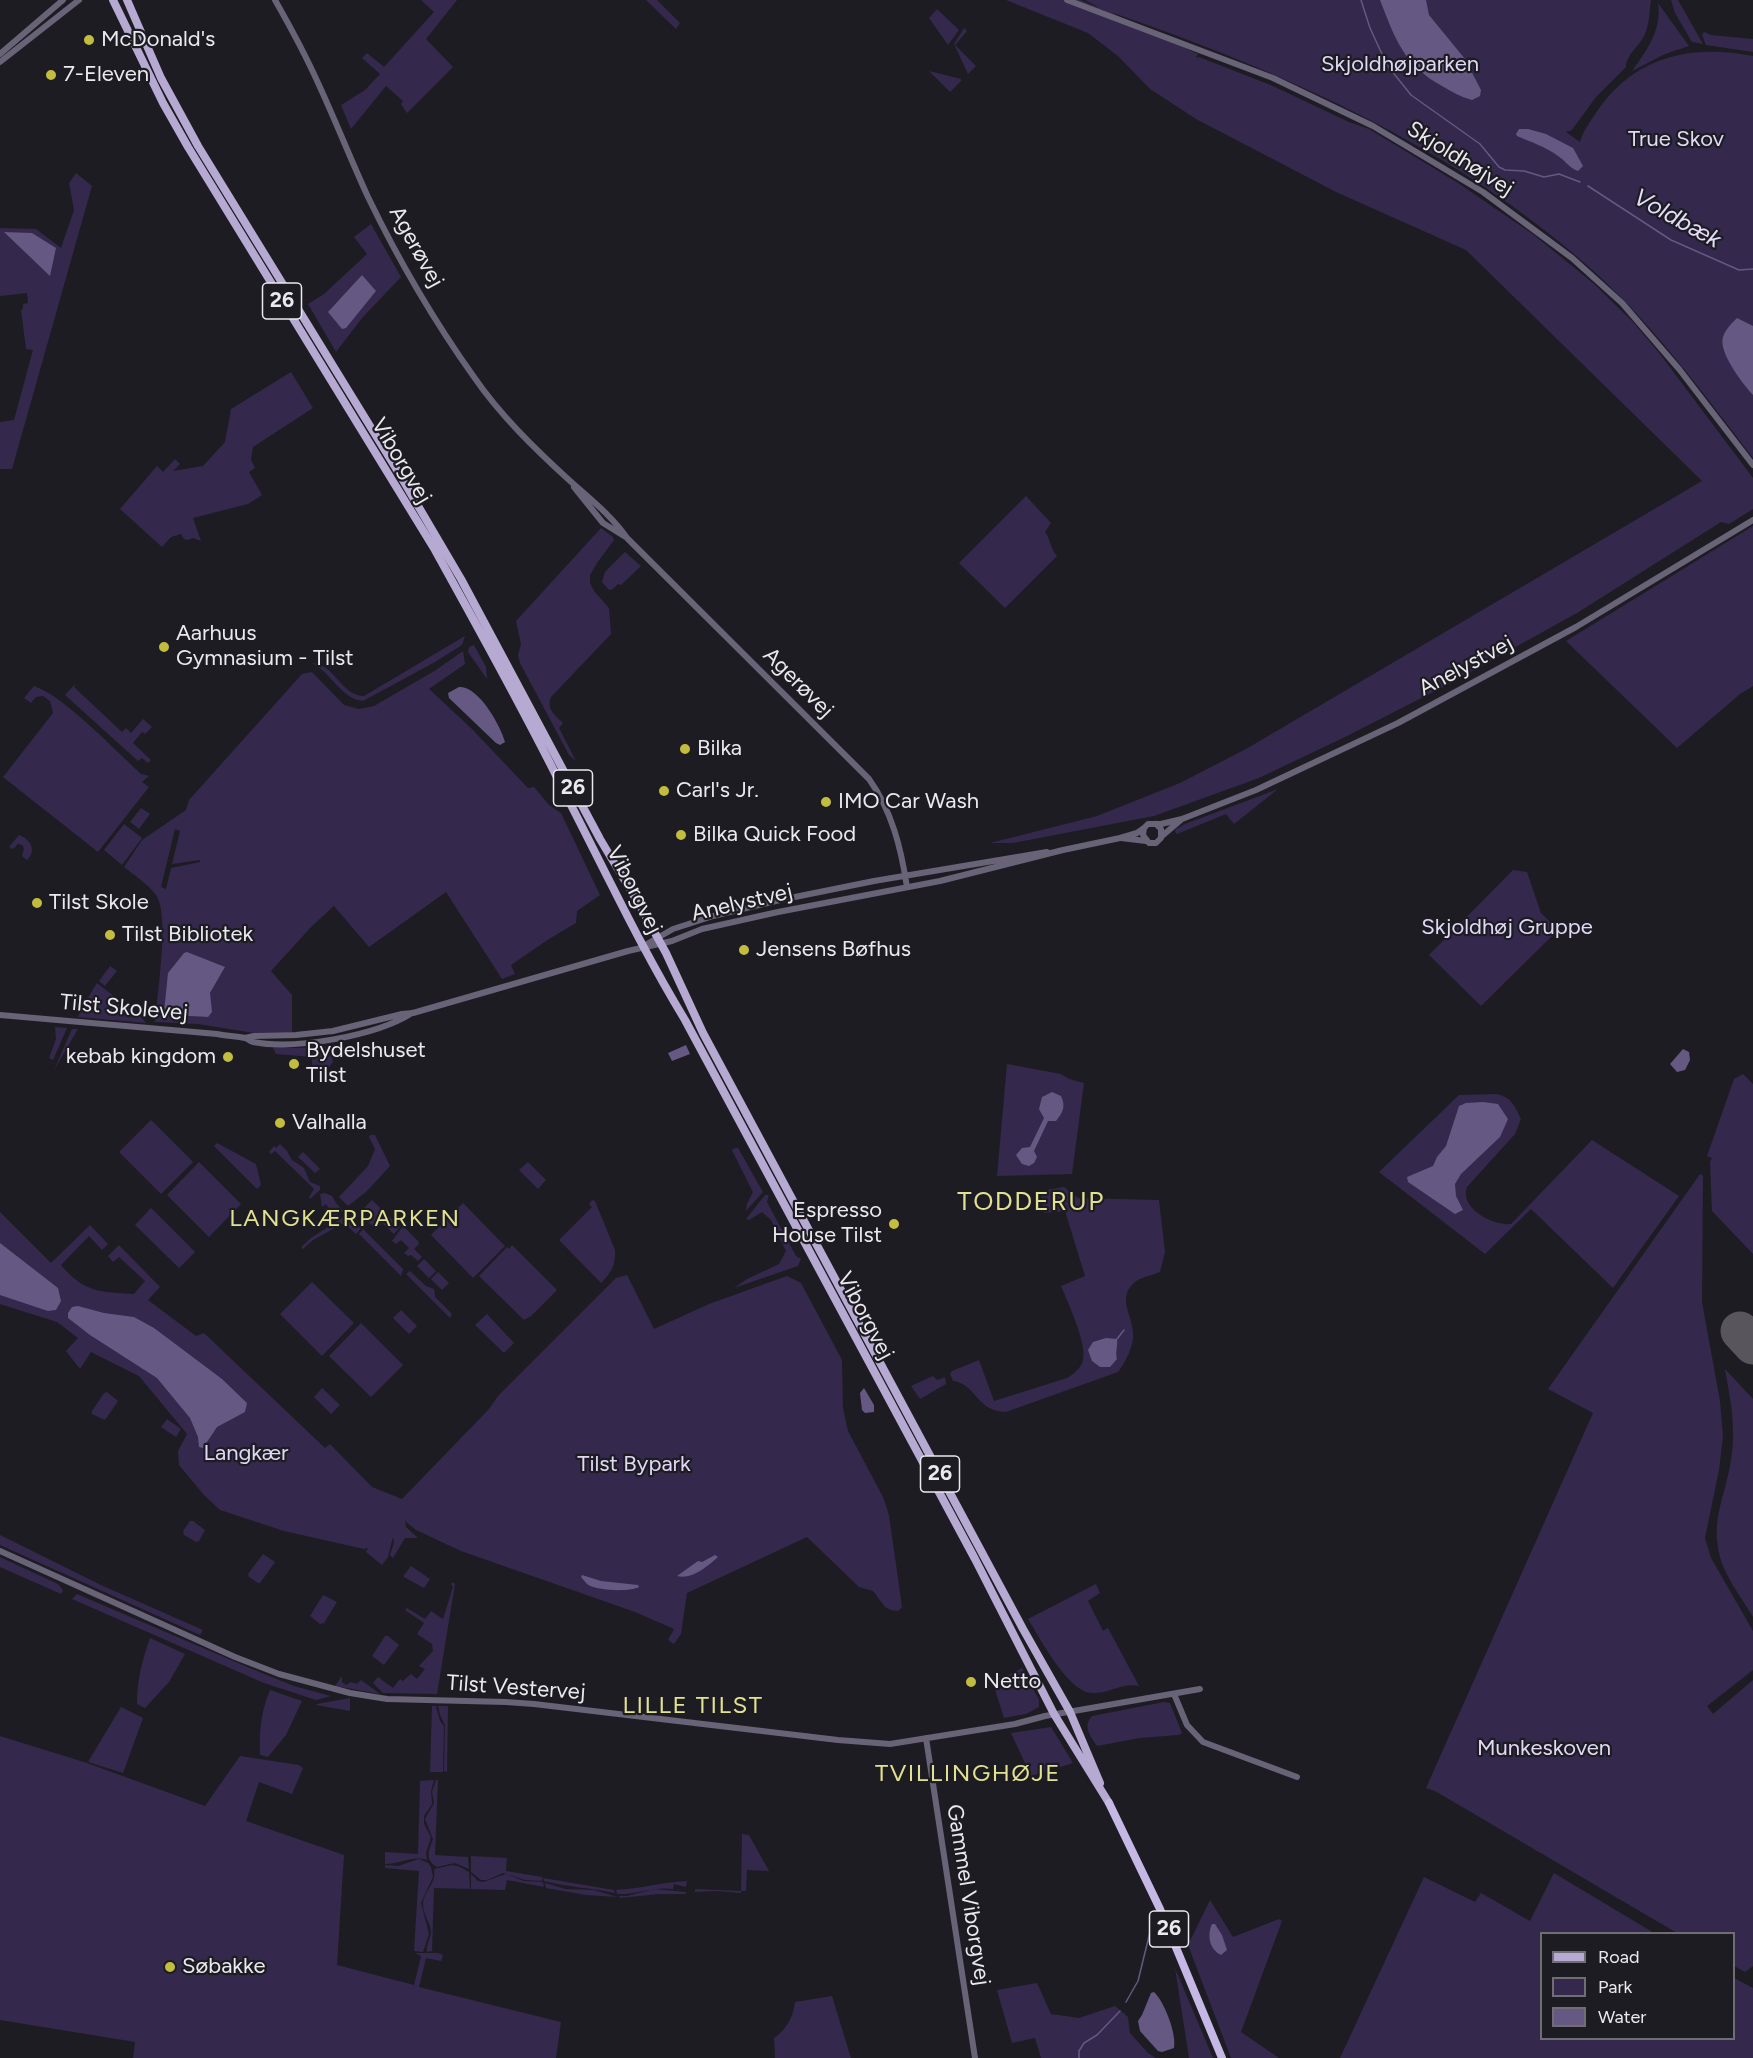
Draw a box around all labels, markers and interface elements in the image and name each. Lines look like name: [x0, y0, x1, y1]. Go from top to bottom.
place label: McDonald's: [101, 27, 215, 53]
marker: McDonald's: [82, 33, 96, 47]
park label: Skjoldhøjparken: [1321, 52, 1479, 78]
place label: 7-Eleven: [63, 62, 149, 88]
marker: 7-Eleven: [44, 68, 58, 82]
street label: Skjoldhøjvej: [1402, 116, 1518, 202]
park label: True Skov: [1628, 127, 1724, 153]
water label: Voldbæk: [1628, 183, 1726, 255]
street label: Agerøvej: [383, 202, 449, 292]
road number: 26: [262, 283, 302, 319]
street label: Viborgvej: [365, 413, 437, 509]
place label: Aarhuus Gymnasium - Tilst: [176, 621, 354, 672]
street label: Anelystvej: [1414, 630, 1518, 702]
marker: Aarhuus Gymnasium - Tilst: [157, 640, 171, 654]
street label: Agerøvej: [757, 642, 839, 724]
place label: Bilka: [697, 736, 742, 762]
marker: Bilka: [678, 742, 692, 756]
road number: 26: [554, 770, 592, 806]
place label: Carl's Jr.: [676, 778, 759, 804]
marker: Carl's Jr.: [657, 784, 671, 798]
place label: IMO Car Wash: [838, 789, 979, 815]
marker: IMO Car Wash: [819, 795, 833, 809]
place label: Bilka Quick Food: [693, 822, 856, 848]
marker: Bilka Quick Food: [674, 828, 688, 842]
street label: Viborgvej: [601, 841, 667, 939]
street label: Anelystvej: [689, 879, 795, 927]
place label: Tilst Skole: [49, 890, 149, 916]
marker: Tilst Skole: [30, 896, 44, 910]
park label: Skjoldhøj Gruppe: [1421, 915, 1593, 941]
place label: Tilst Bibliotek: [122, 922, 253, 948]
marker: Tilst Bibliotek: [103, 928, 117, 942]
place label: Jensens Bøfhus: [756, 937, 911, 963]
marker: Jensens Bøfhus: [737, 943, 751, 957]
street label: Tilst Skolevej: [59, 989, 189, 1027]
place label: Bydelshuset Tilst: [306, 1038, 426, 1090]
place label: kebab kingdom: [66, 1044, 216, 1070]
marker: kebab kingdom: [221, 1050, 235, 1064]
marker: Bydelshuset Tilst: [287, 1057, 301, 1071]
place label: Valhalla: [292, 1110, 367, 1136]
marker: Valhalla: [273, 1116, 287, 1130]
district label: TODDERUP: [957, 1186, 1105, 1218]
place label: Espresso House Tilst: [772, 1198, 882, 1250]
district label: LANGKÆRPARKEN: [229, 1205, 461, 1233]
marker: Espresso House Tilst: [887, 1217, 901, 1231]
street label: Viborgvej: [831, 1268, 899, 1364]
park label: Langkær: [203, 1441, 289, 1467]
park label: Tilst Bypark: [577, 1452, 691, 1478]
road number: 26: [920, 1456, 960, 1492]
place label: Netto: [983, 1669, 1041, 1695]
street label: Tilst Vestervej: [445, 1670, 587, 1706]
marker: Netto: [964, 1675, 978, 1689]
district label: LILLE TILST: [623, 1692, 763, 1720]
park label: Munkeskoven: [1477, 1736, 1611, 1762]
district label: TVILLINGHØJE: [875, 1760, 1061, 1788]
street label: Gammel Viborgvej: [941, 1802, 995, 1988]
road number: 26: [1150, 1911, 1188, 1947]
legend: [1540, 1932, 1735, 2040]
text: Road: [1598, 1946, 1639, 1968]
place label: Søbakke: [182, 1954, 265, 1980]
marker: Søbakke: [163, 1960, 177, 1974]
text: Park: [1598, 1976, 1632, 1998]
text: Water: [1598, 2006, 1646, 2028]

